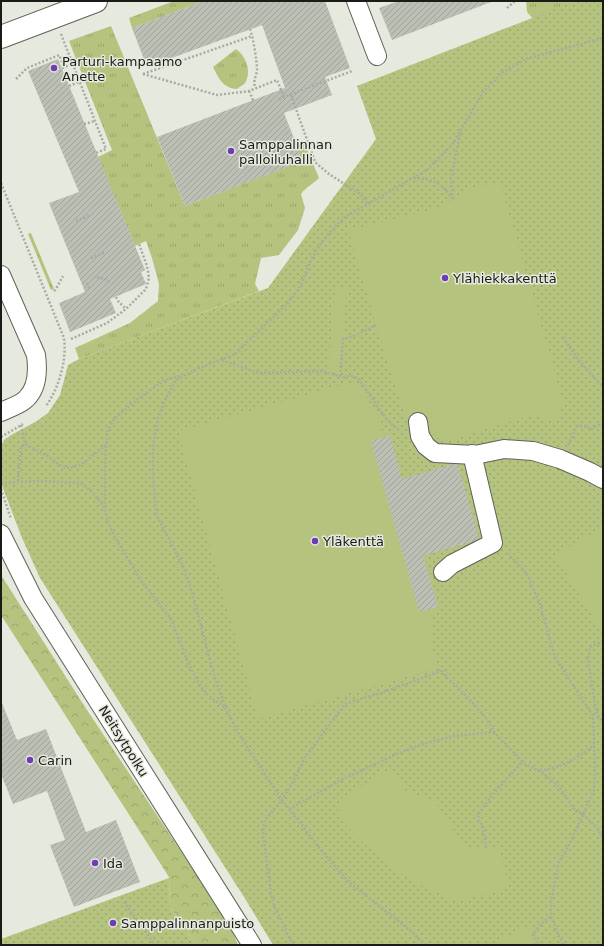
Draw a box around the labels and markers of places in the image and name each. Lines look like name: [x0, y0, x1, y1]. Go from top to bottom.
place label: Parturi-kampaamo Anette: [62, 54, 182, 84]
marker: Parturi-kampaamo Anette: [49, 63, 59, 73]
place label: Samppalinnan palloiluhalli: [239, 137, 332, 167]
marker: Samppalinnan palloiluhalli: [226, 146, 236, 156]
place label: Ylähiekkakenttä: [452, 271, 557, 286]
marker: Ylähiekkakenttä: [440, 273, 450, 283]
place label: Yläkenttä: [322, 534, 384, 549]
marker: Yläkenttä: [310, 536, 320, 546]
place label: Carin: [38, 753, 72, 768]
marker: Carin: [25, 755, 35, 765]
place label: Ida: [103, 856, 123, 871]
marker: Ida: [90, 858, 100, 868]
place label: Samppalinnanpuisto: [121, 916, 254, 931]
marker: Samppalinnanpuisto: [108, 918, 118, 928]

